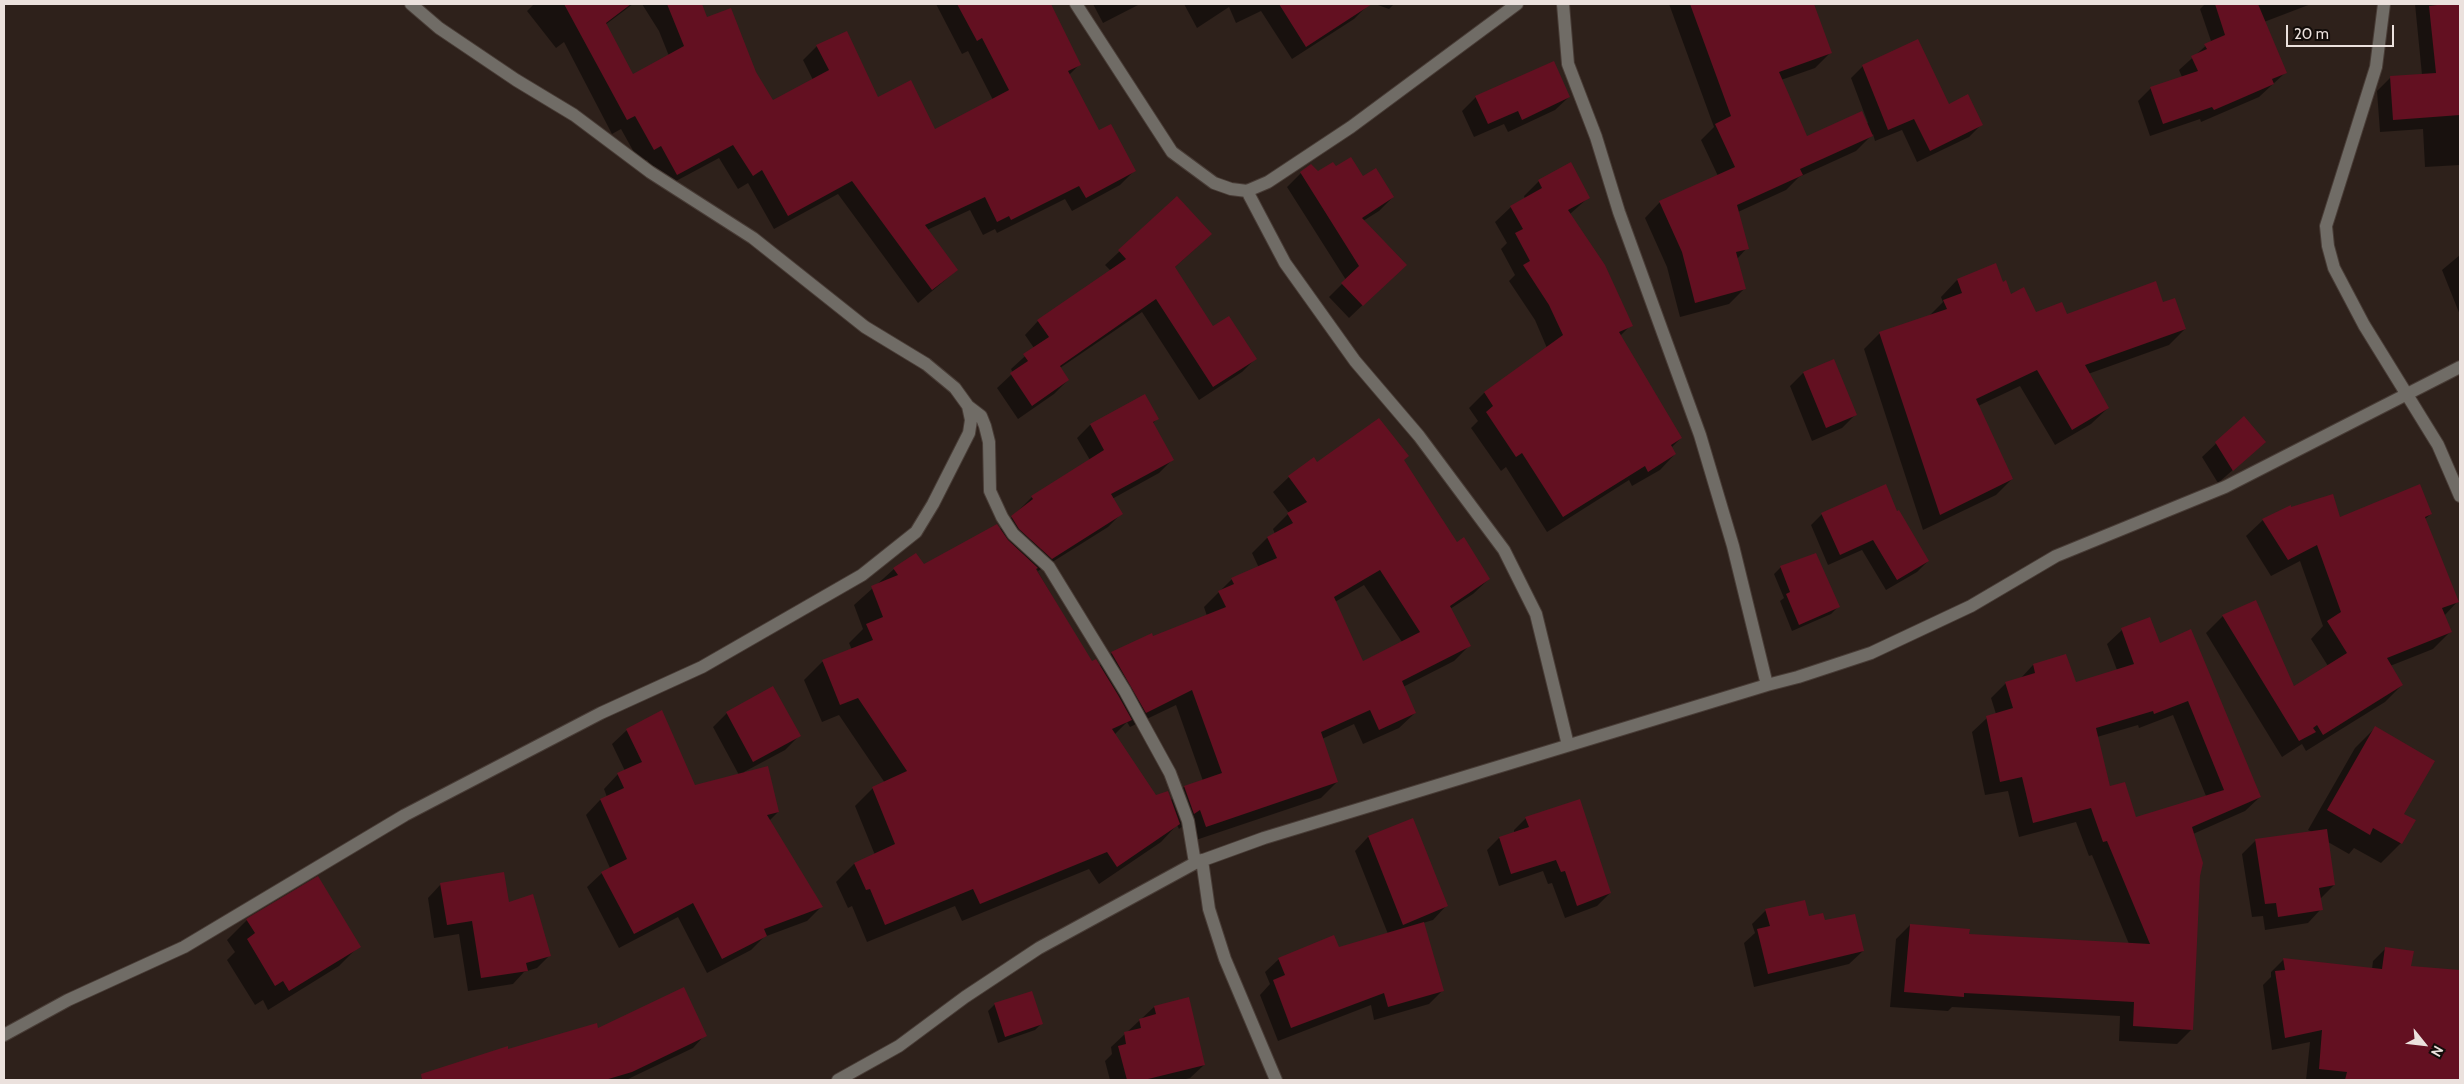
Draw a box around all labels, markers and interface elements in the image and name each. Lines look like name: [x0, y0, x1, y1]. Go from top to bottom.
scale bar: [2289, 15, 2396, 47]
text: 20 m: [2294, 25, 2329, 43]
north arrow: [2399, 1019, 2449, 1069]
text: N: [2427, 1043, 2447, 1060]

